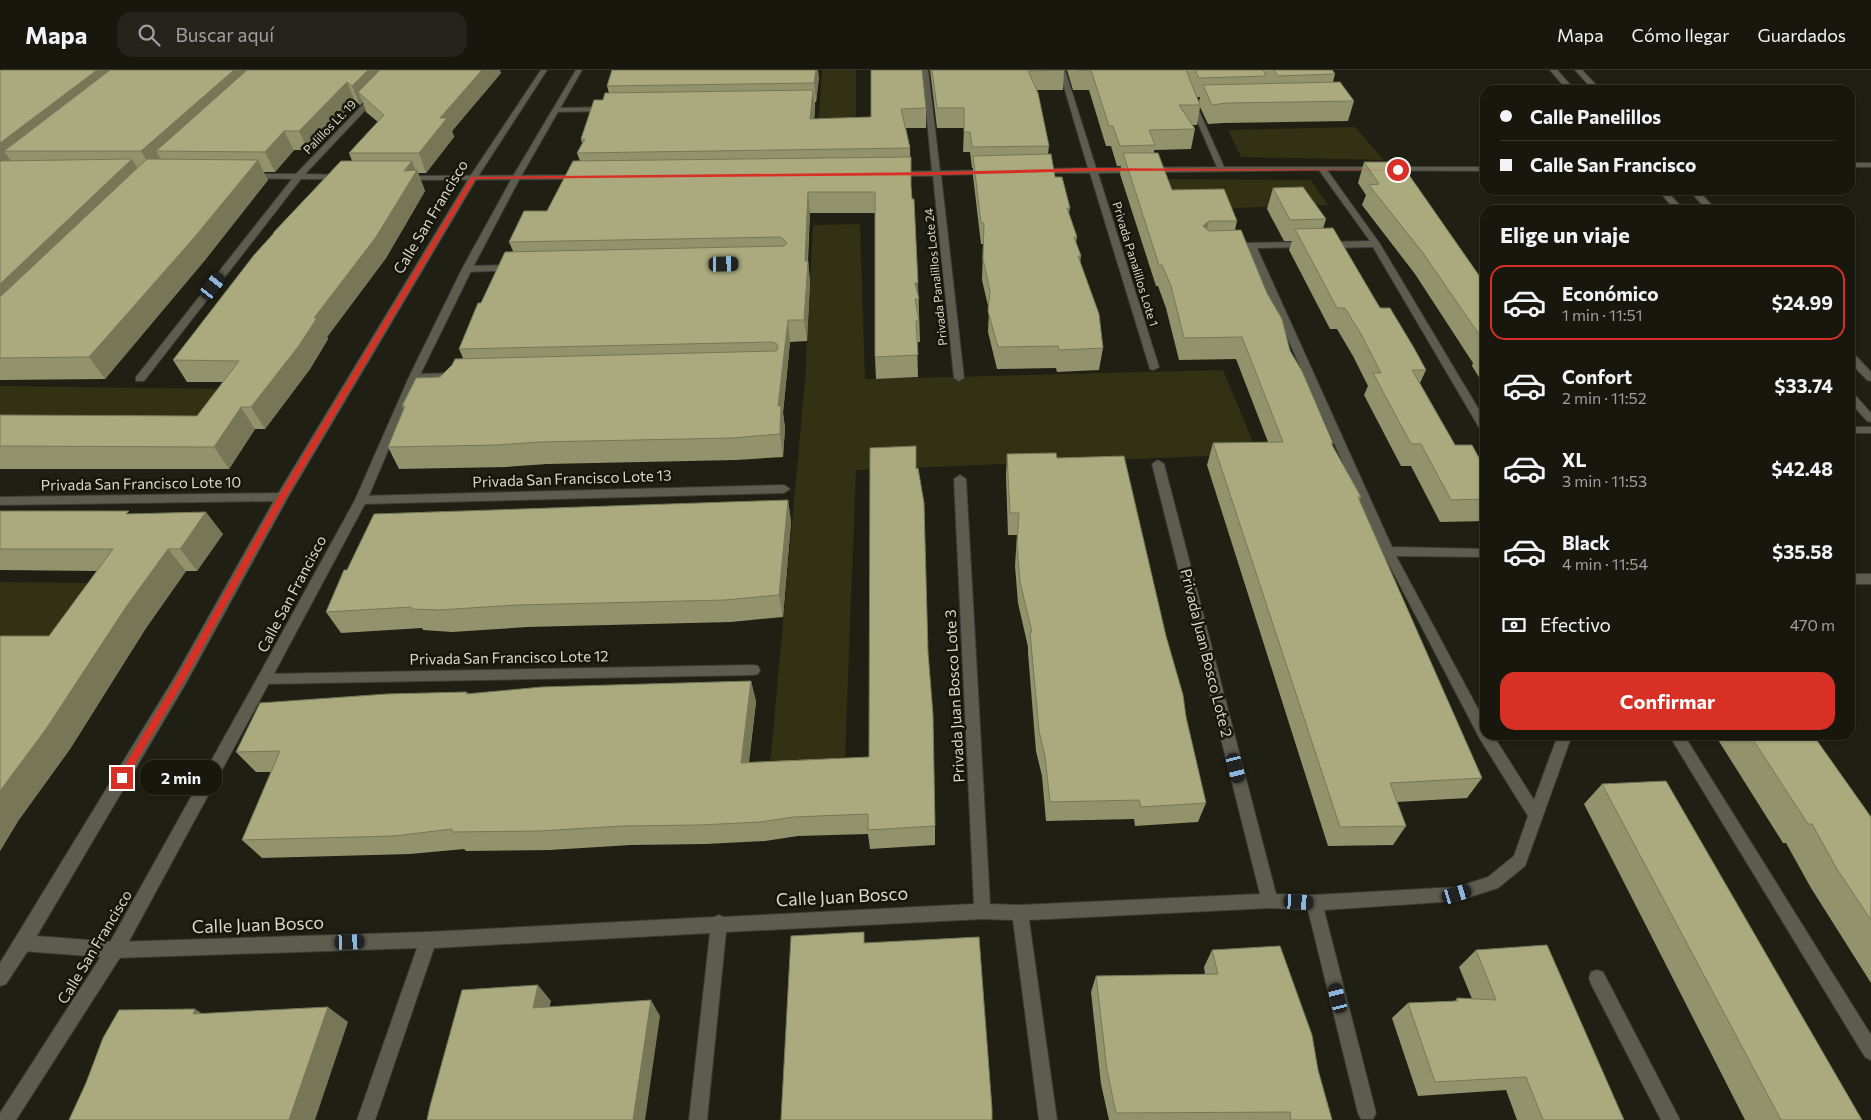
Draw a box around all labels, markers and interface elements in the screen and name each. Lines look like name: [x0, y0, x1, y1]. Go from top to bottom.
search box: [117, 12, 467, 57]
text: Mapa: [25, 20, 87, 49]
icon: search: [135, 21, 163, 49]
text: Buscar aquí: [175, 23, 274, 46]
text: Mapa: [1557, 24, 1604, 46]
text: Cómo llegar: [1632, 24, 1729, 46]
text: Guardados: [1757, 24, 1846, 46]
street label: Palillos Lt. 19: [300, 96, 359, 156]
text: Calle Panelillos: [1530, 105, 1661, 128]
text: Calle San Francisco: [1530, 153, 1696, 176]
street label: Calle San Francisco: [389, 156, 471, 277]
route start: [1387, 159, 1409, 181]
street label: Privada Panalillos Lote 1: [1110, 200, 1162, 328]
street label: Privada Panalillos Lote 24: [921, 208, 949, 347]
text: Elige un viaje: [1500, 221, 1630, 248]
car: [708, 256, 739, 272]
car: [197, 270, 228, 302]
icon: car: [1502, 280, 1547, 325]
text: Económico: [1562, 282, 1659, 305]
text: $24.99: [1772, 291, 1833, 314]
text: 1 min · 11:51: [1562, 305, 1643, 324]
icon: car: [1502, 363, 1547, 408]
text: Confort: [1562, 365, 1632, 388]
text: $33.74: [1775, 374, 1833, 397]
text: 2 min · 11:52: [1562, 388, 1647, 407]
icon: car: [1502, 446, 1547, 491]
text: XL: [1562, 448, 1587, 471]
text: $42.48: [1771, 457, 1833, 480]
street label: Privada San Francisco Lote 13: [472, 466, 672, 490]
text: 3 min · 11:53: [1562, 471, 1647, 490]
street label: Privada San Francisco Lote 10: [41, 472, 241, 494]
icon: car: [1502, 529, 1547, 574]
text: Black: [1562, 531, 1610, 554]
street label: Calle San Francisco: [253, 532, 330, 655]
text: $35.58: [1772, 540, 1833, 563]
text: 4 min · 11:54: [1562, 554, 1648, 573]
street label: Privada Juan Bosco Lote 2: [1177, 567, 1237, 739]
street label: Privada Juan Bosco Lote 3: [940, 609, 968, 783]
icon: cash: [1500, 611, 1528, 639]
text: Efectivo: [1540, 613, 1611, 636]
text: 470 m: [1790, 615, 1835, 634]
street label: Privada San Francisco Lote 12: [409, 646, 609, 668]
button: Confirmar: [1500, 672, 1835, 730]
car: [1225, 752, 1246, 784]
callout: 2 min: [140, 760, 222, 796]
route end: [111, 767, 133, 789]
text: 2 min: [161, 768, 201, 787]
street label: Calle Juan Bosco: [775, 882, 909, 910]
car: [1440, 882, 1473, 906]
street label: Calle San Francisco: [53, 886, 135, 1007]
car: [1283, 894, 1314, 910]
street label: Calle Juan Bosco: [191, 911, 324, 937]
car: [334, 934, 365, 950]
car: [1327, 982, 1348, 1014]

